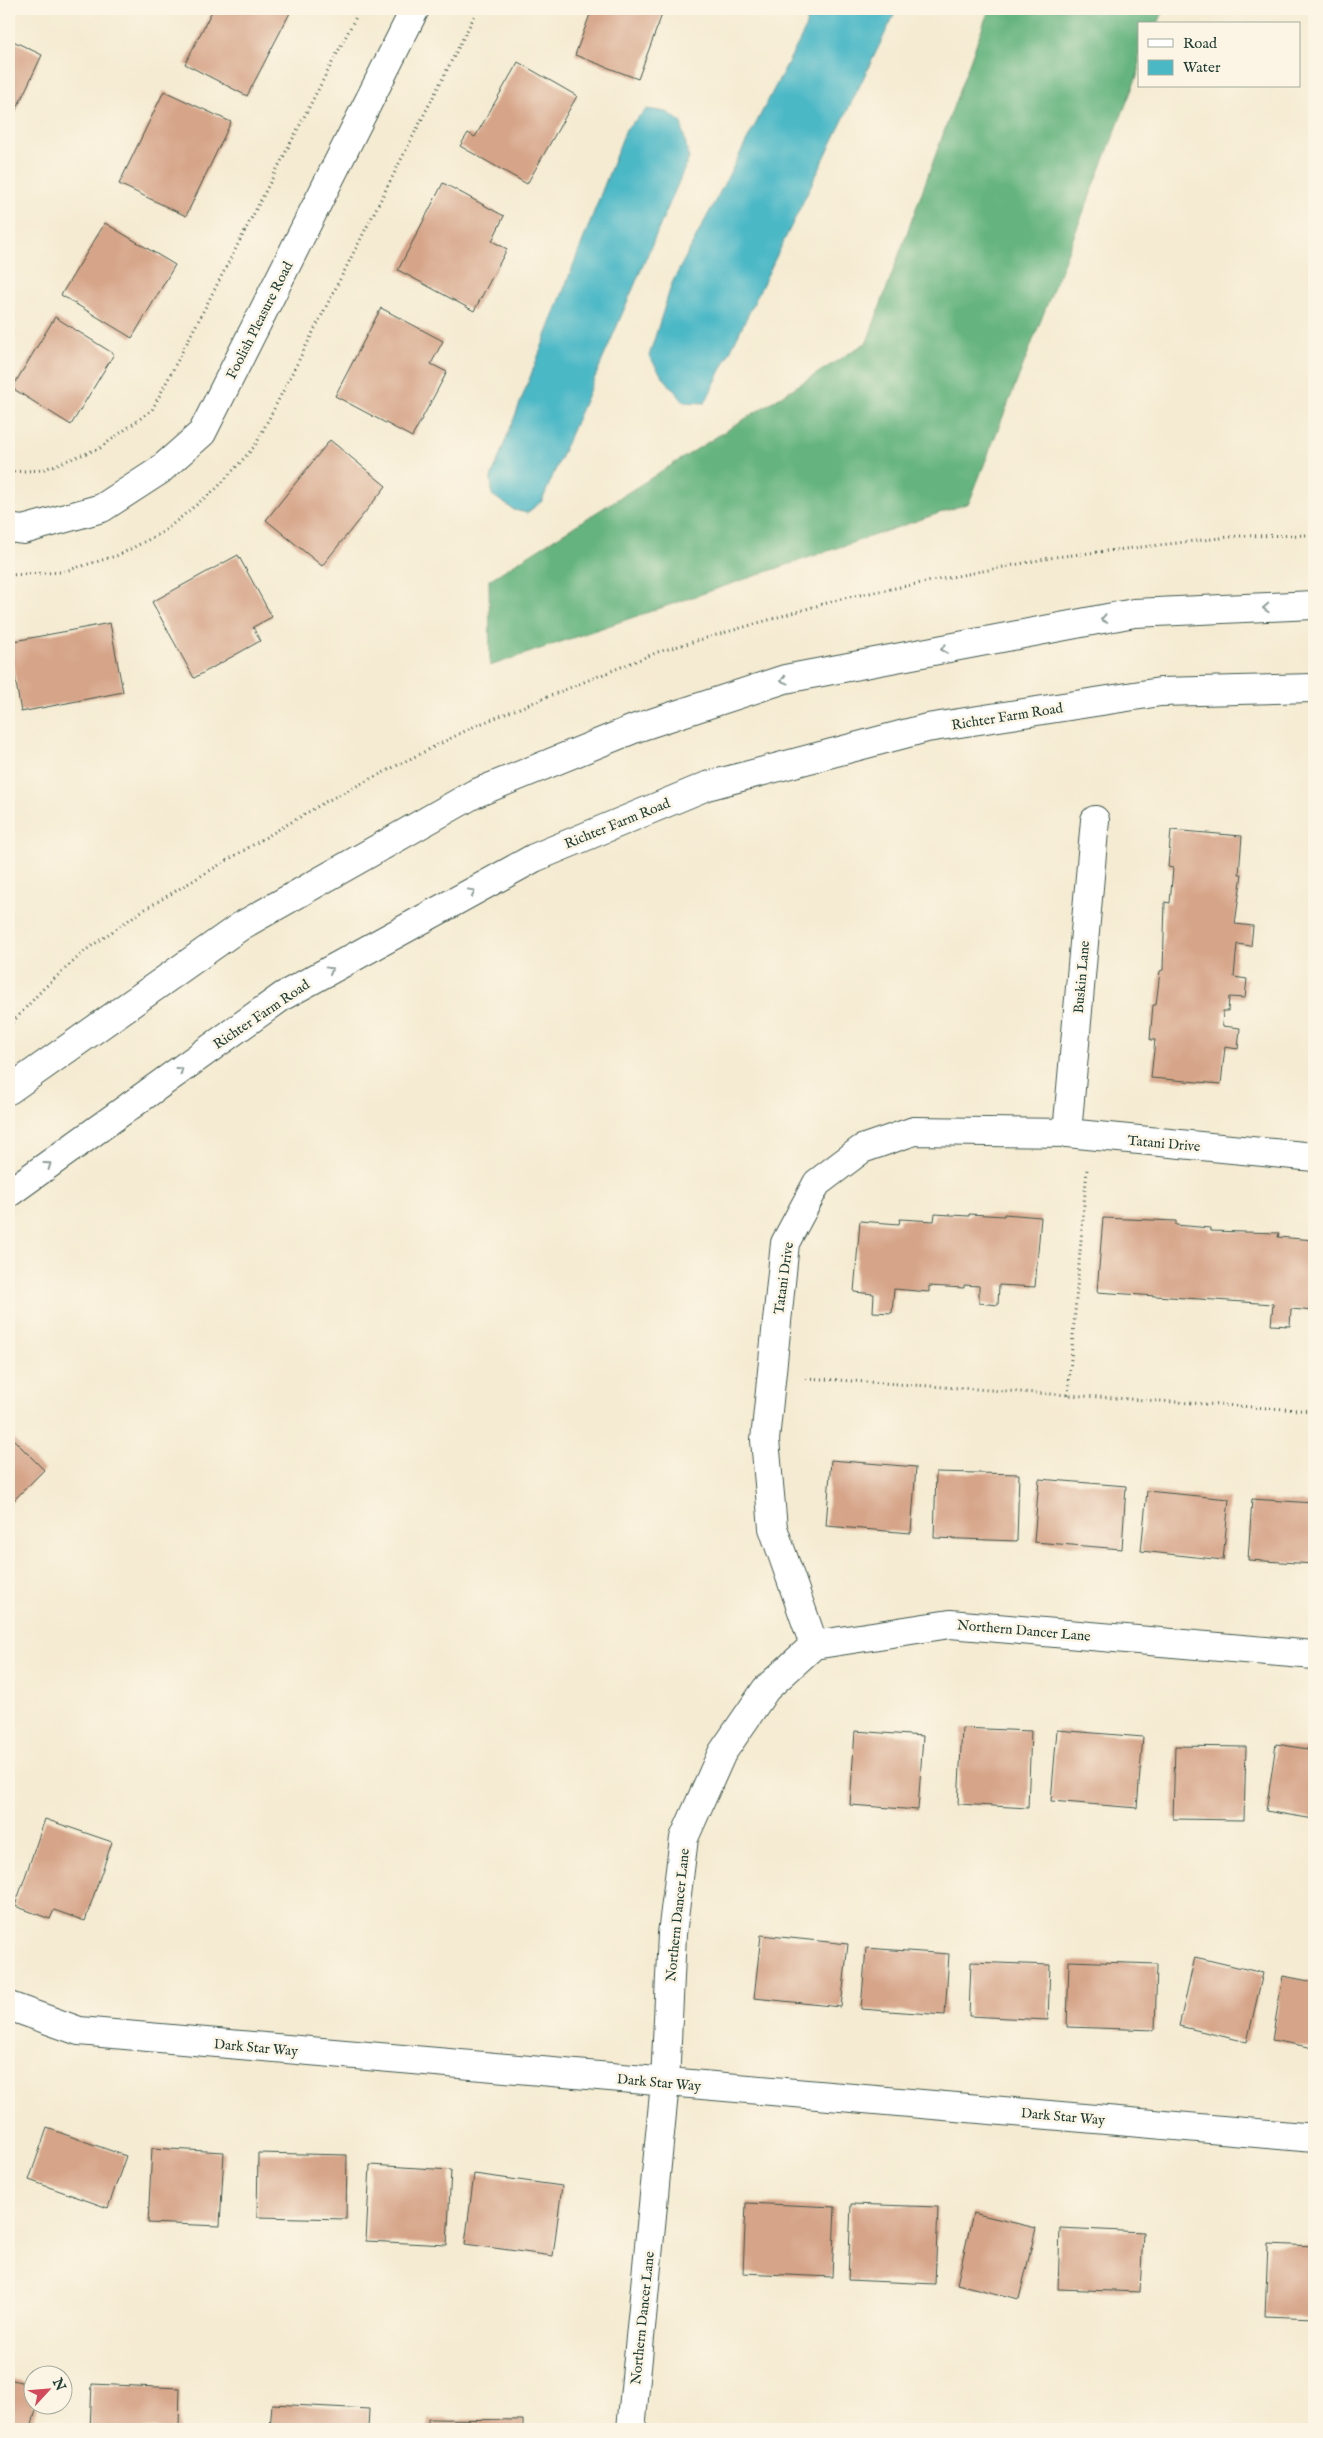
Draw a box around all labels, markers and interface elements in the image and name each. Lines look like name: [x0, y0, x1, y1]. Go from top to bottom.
legend: [1138, 22, 1300, 88]
text: Road: [1183, 34, 1218, 53]
text: Water: [1183, 58, 1221, 77]
street label: Foolish Pleasure Road: [222, 258, 298, 382]
one-way arrow: [1261, 602, 1269, 613]
one-way arrow: [1099, 614, 1108, 624]
one-way arrow: [940, 644, 948, 654]
one-way arrow: [780, 674, 789, 685]
street label: Richter Farm Road: [950, 699, 1065, 735]
street label: Richter Farm Road: [562, 794, 673, 853]
one-way arrow: [467, 888, 476, 898]
street label: Buskin Lane: [1070, 939, 1094, 1014]
one-way arrow: [325, 967, 334, 977]
street label: Richter Farm Road: [210, 976, 314, 1054]
one-way arrow: [174, 1067, 184, 1076]
street label: Tatani Drive: [1127, 1132, 1202, 1156]
one-way arrow: [42, 1162, 52, 1171]
street label: Tatani Drive: [770, 1240, 798, 1315]
street label: Northern Dancer Lane: [956, 1616, 1092, 1646]
street label: Northern Dancer Lane: [662, 1847, 694, 1983]
street label: Dark Star Way: [213, 2035, 299, 2061]
street label: Dark Star Way: [616, 2070, 702, 2096]
street label: Dark Star Way: [1020, 2104, 1106, 2130]
street label: Northern Dancer Lane: [627, 2250, 659, 2386]
north arrow: [22, 2366, 72, 2416]
text: N: [48, 2374, 70, 2394]

